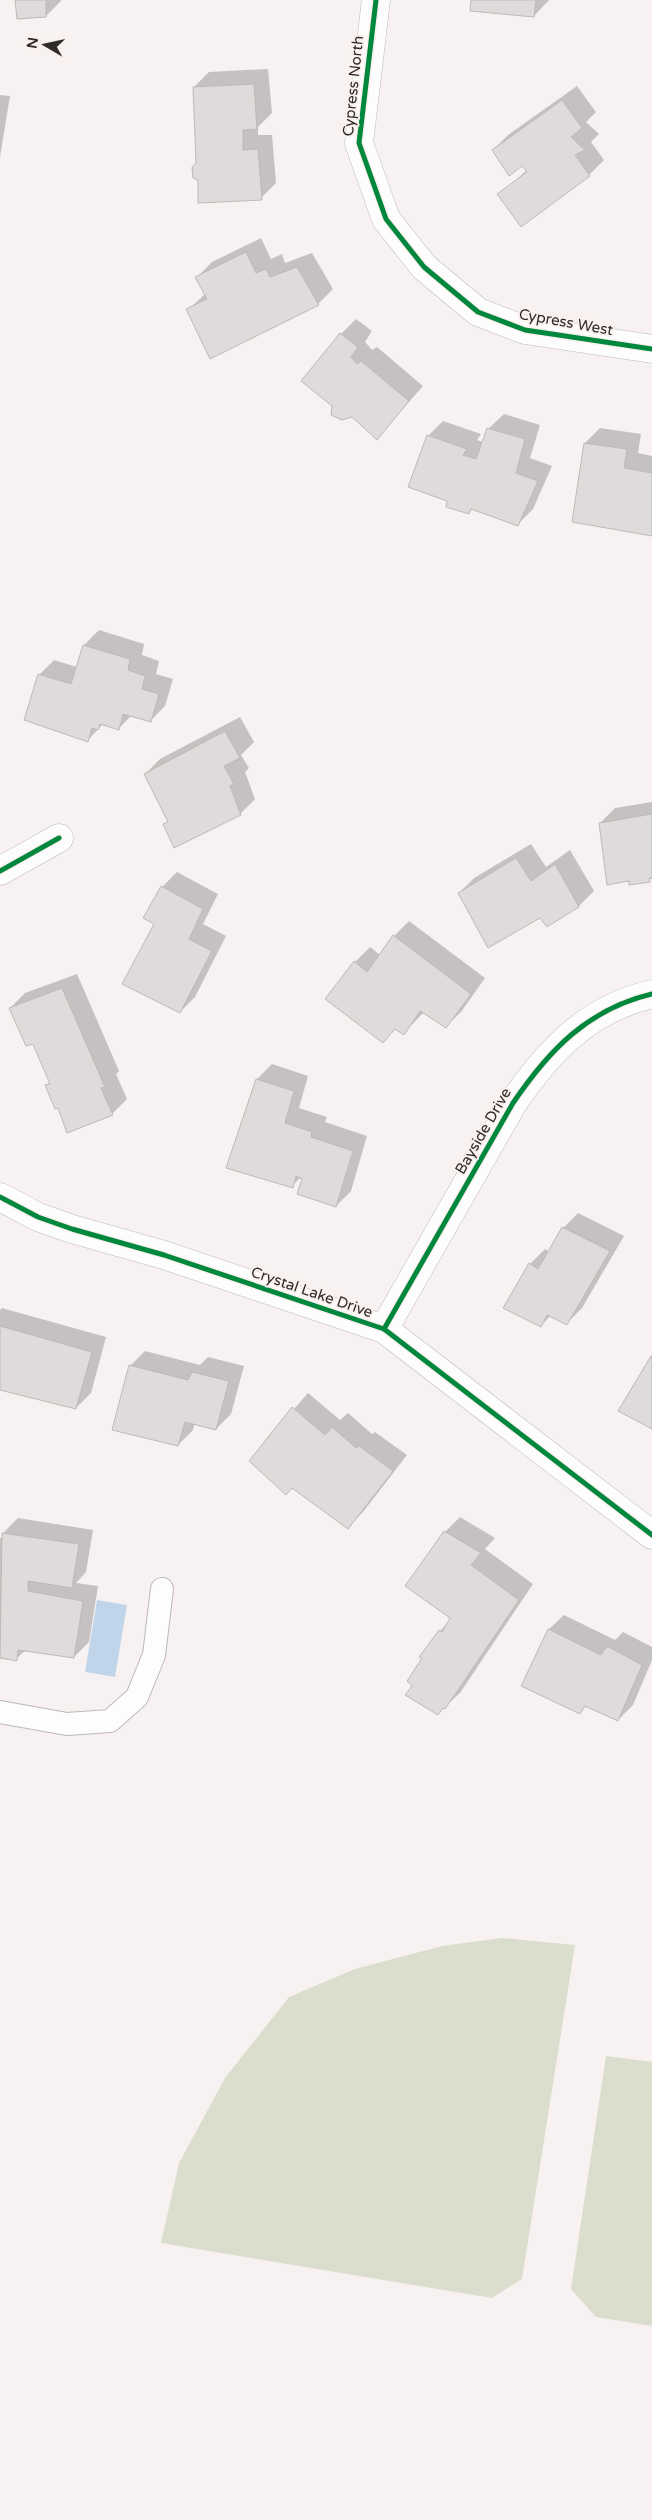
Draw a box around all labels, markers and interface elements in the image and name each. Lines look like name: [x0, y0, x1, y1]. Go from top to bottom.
north arrow: [20, 20, 70, 70]
street label: Cypress North: [339, 35, 367, 137]
text: N: [23, 36, 42, 50]
street label: Cypress West: [517, 305, 615, 339]
street label: Bayside Drive: [451, 1085, 515, 1177]
street label: Crystal Lake Drive: [249, 1263, 375, 1321]

